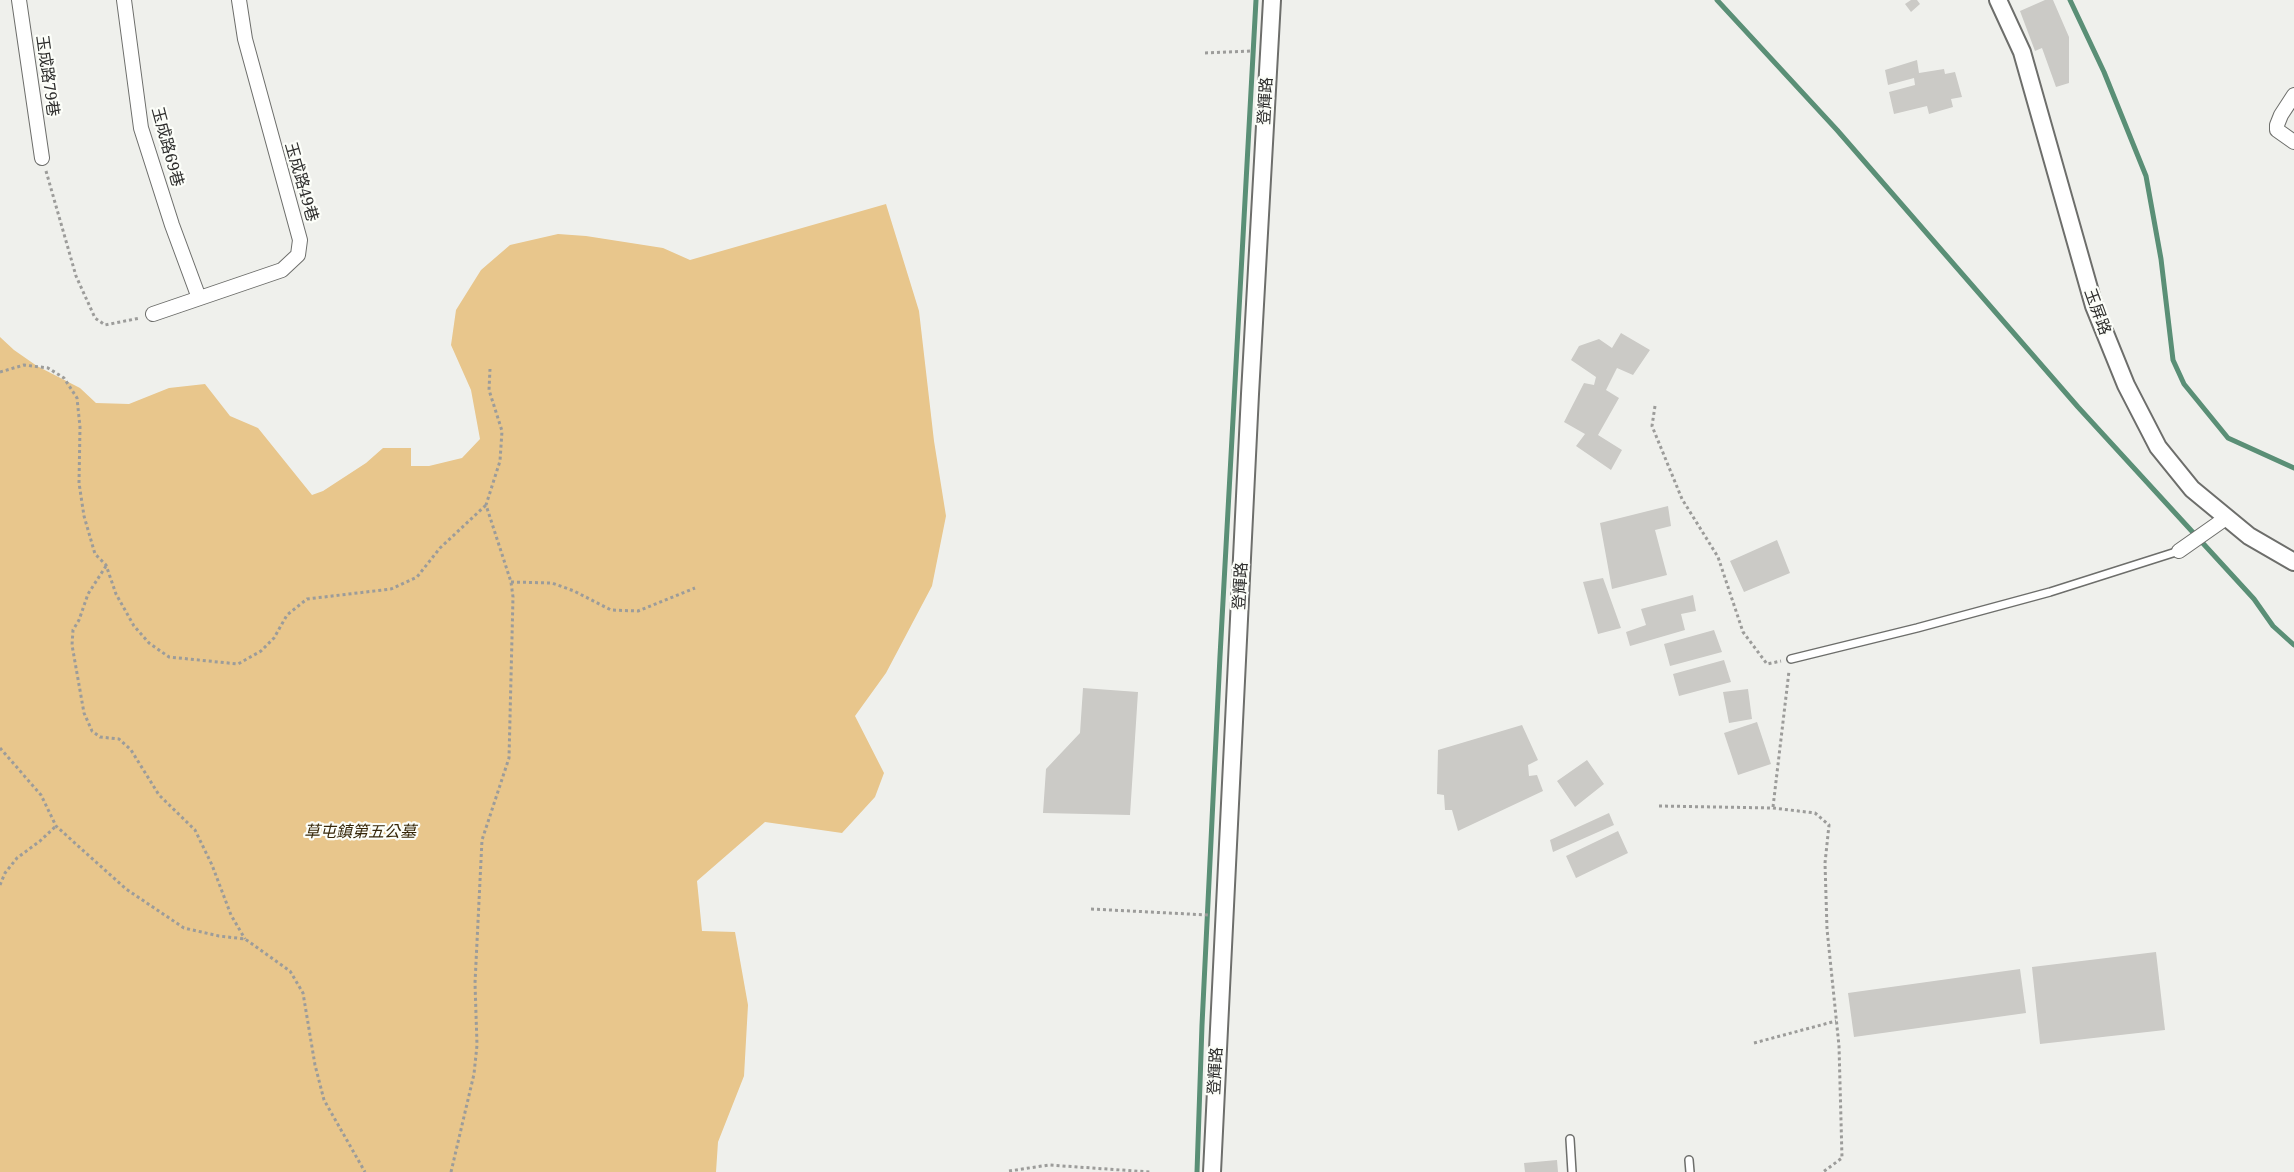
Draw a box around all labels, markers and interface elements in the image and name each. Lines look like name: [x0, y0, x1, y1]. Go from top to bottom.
street label: 玉成路79巷: [32, 34, 62, 118]
street label: 登輝路: [1255, 77, 1277, 125]
street label: 玉成路69巷: [147, 105, 187, 189]
street label: 玉成路49巷: [280, 140, 322, 224]
street label: 玉屏路: [2080, 286, 2114, 338]
street label: 登輝路: [1230, 562, 1252, 610]
park label: 草屯鎮第五公墓: [304, 822, 416, 842]
street label: 登輝路: [1205, 1047, 1227, 1095]

